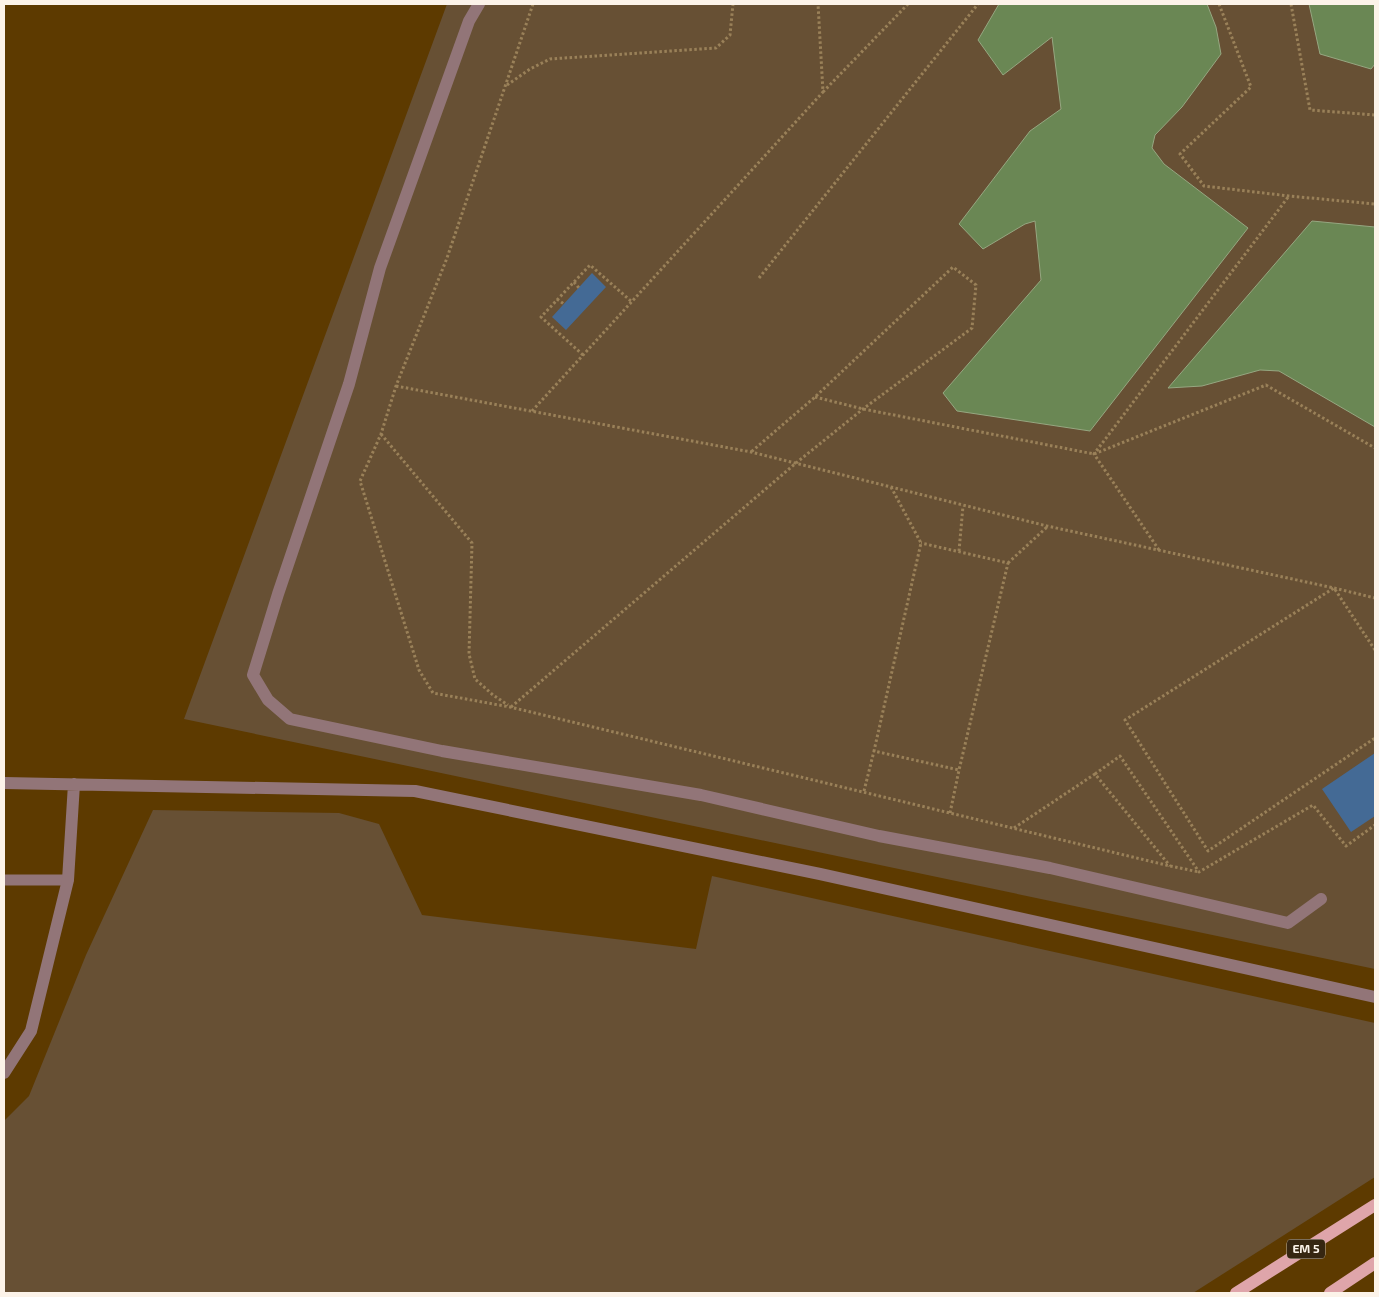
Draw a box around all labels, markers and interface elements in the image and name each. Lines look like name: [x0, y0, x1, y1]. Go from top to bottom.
road number: EM 5: [1287, 1240, 1325, 1258]

